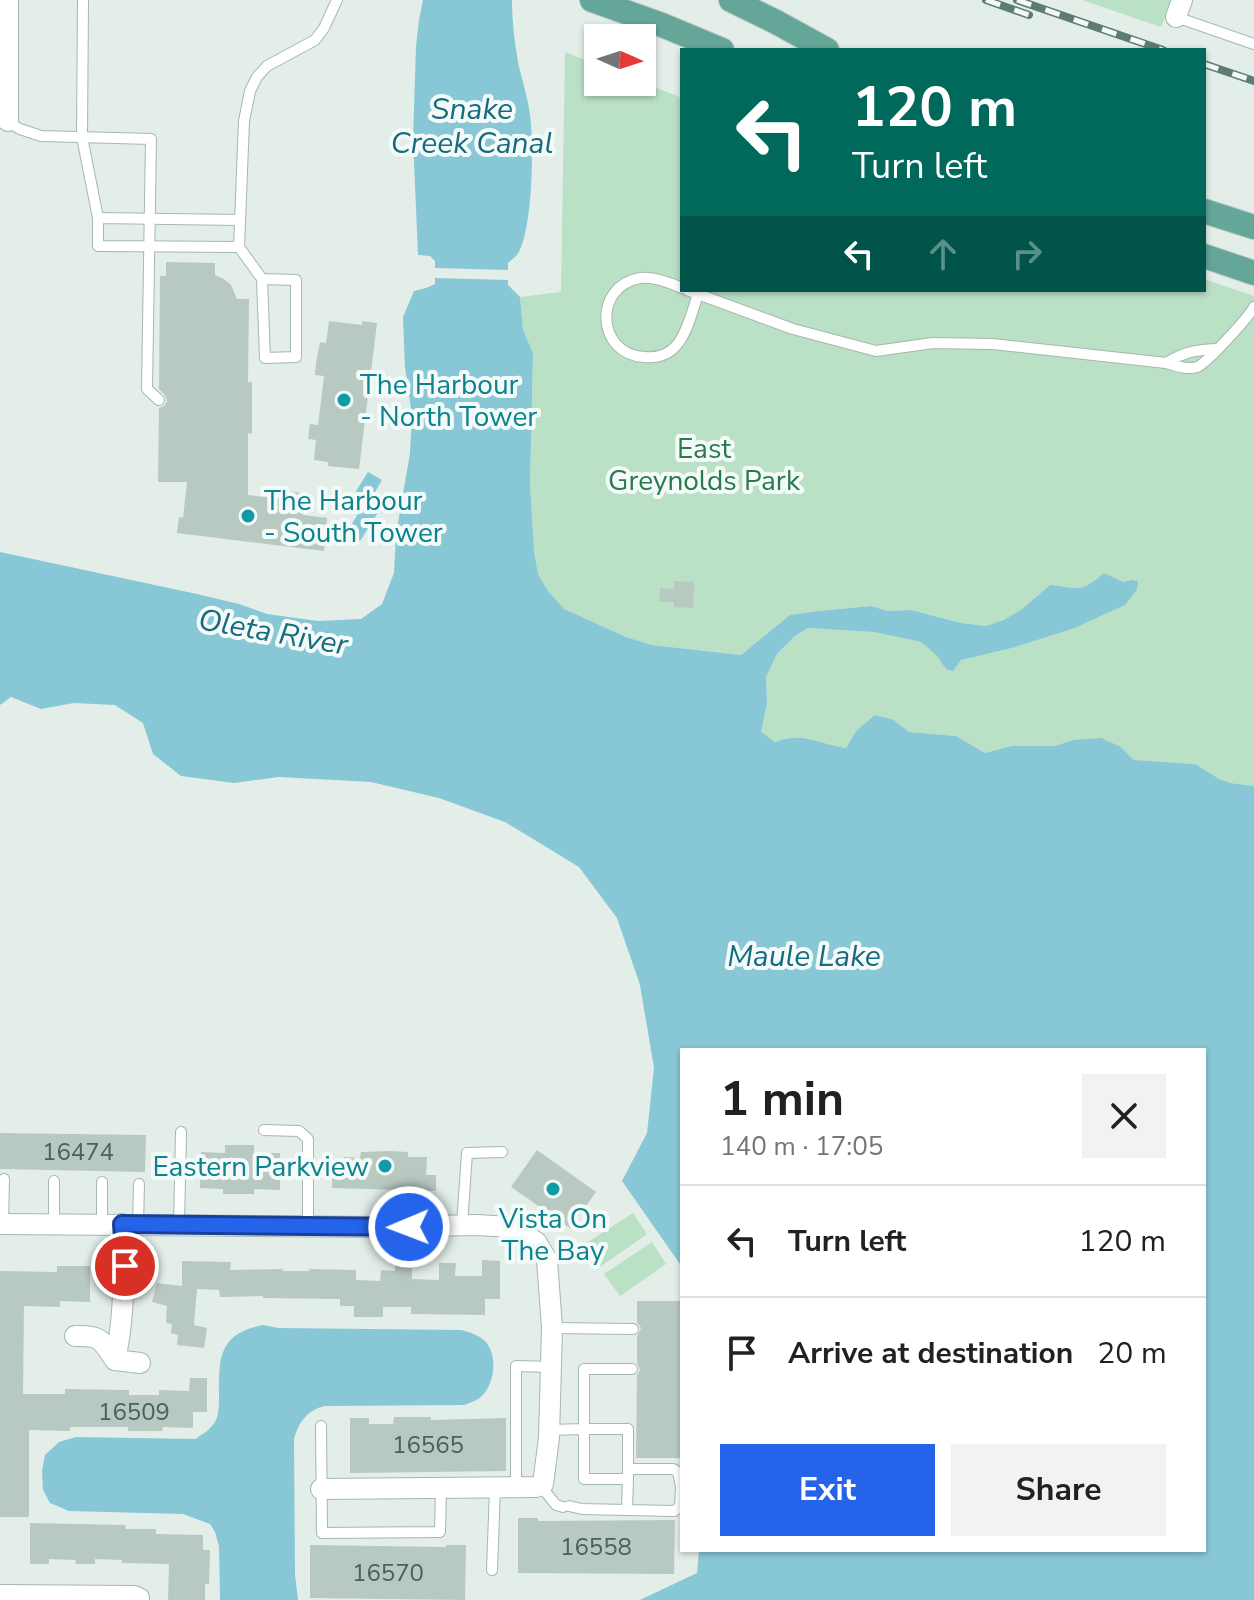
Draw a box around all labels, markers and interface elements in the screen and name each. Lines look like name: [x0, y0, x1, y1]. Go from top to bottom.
north arrow: [584, 24, 656, 96]
map controls: [584, 24, 656, 96]
text: 120 m: [852, 69, 1017, 146]
icon: left: [720, 80, 824, 184]
water label: Snake Creek Canal: [391, 89, 553, 164]
text: Turn left: [852, 142, 987, 191]
icon: left: [837, 232, 881, 276]
icon: ahead: [921, 232, 965, 276]
icon: right: [1005, 232, 1049, 276]
place label: The Harbour - North Tower: [360, 366, 537, 436]
marker: The Harbour - North Tower: [335, 391, 353, 409]
park label: East Greynolds Park: [608, 430, 801, 500]
place label: The Harbour - South Tower: [264, 482, 443, 552]
marker: The Harbour - South Tower: [239, 507, 257, 525]
water label: Oleta River: [195, 599, 352, 666]
water label: Maule Lake: [727, 936, 881, 977]
text: 1 min: [720, 1066, 844, 1132]
button: close: [1082, 1074, 1166, 1158]
text: 140 m · 17:05: [720, 1129, 883, 1164]
house number: 16474: [42, 1136, 114, 1168]
place label: Eastern Parkview: [152, 1148, 369, 1186]
marker: Eastern Parkview: [376, 1157, 394, 1175]
marker: Vista On The Bay: [544, 1180, 562, 1198]
position arrow: [367, 1185, 451, 1269]
place label: Vista On The Bay: [498, 1200, 607, 1270]
icon: left: [720, 1219, 764, 1263]
text: Turn left: [788, 1221, 906, 1262]
text: 120 m: [1079, 1221, 1166, 1262]
pin: [91, 1232, 159, 1300]
icon: arrive: [103, 1244, 147, 1288]
icon: arrive: [720, 1331, 764, 1375]
text: Arrive at destination: [788, 1333, 1073, 1374]
text: 20 m: [1097, 1333, 1167, 1374]
house number: 16509: [98, 1396, 170, 1428]
house number: 16565: [392, 1429, 464, 1461]
button: Exit: [720, 1444, 935, 1536]
button: Share: [951, 1444, 1166, 1536]
house number: 16558: [560, 1531, 632, 1563]
house number: 16570: [352, 1557, 424, 1589]

